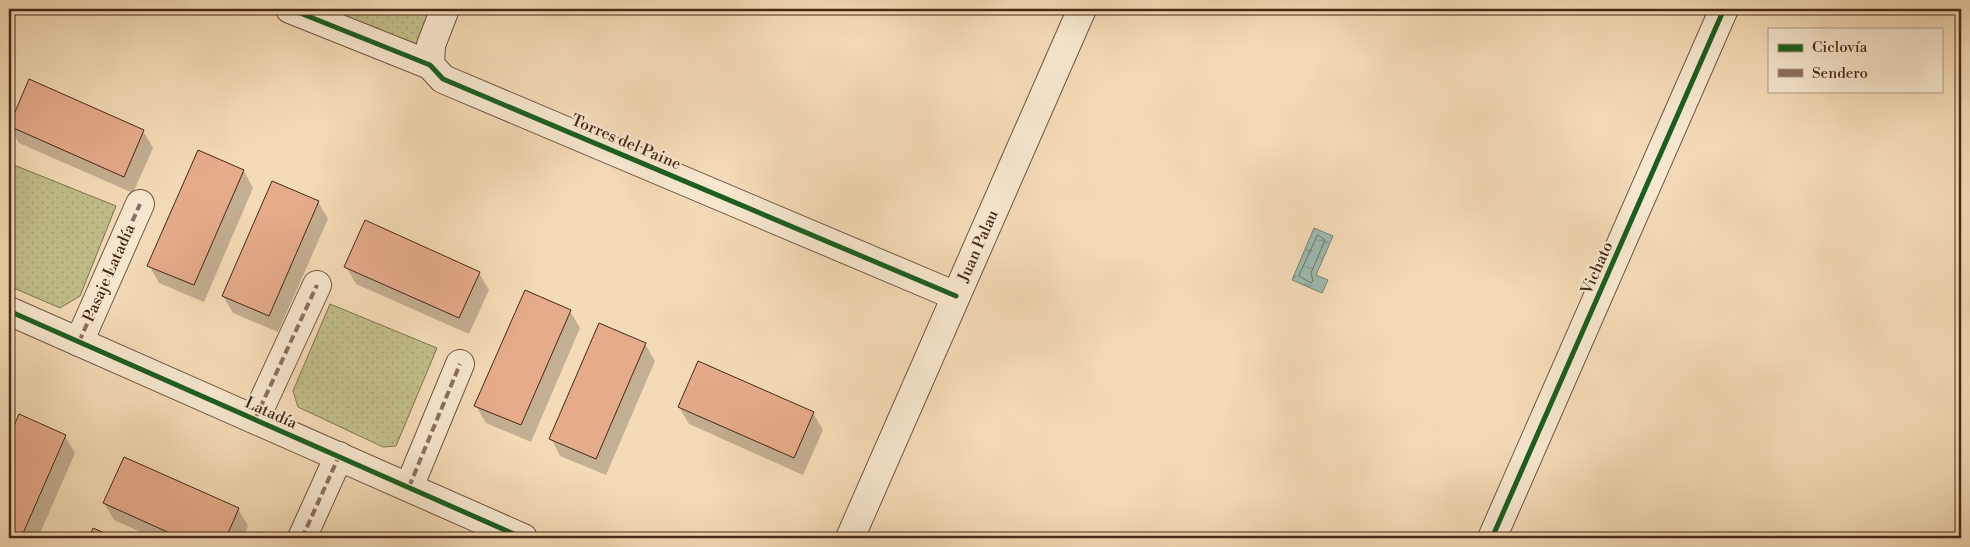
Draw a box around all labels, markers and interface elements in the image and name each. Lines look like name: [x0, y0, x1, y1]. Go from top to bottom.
legend: [1768, 28, 1942, 92]
text: Ciclovía: [1812, 38, 1868, 57]
text: Sendero: [1812, 64, 1868, 83]
street label: Torres del Paine: [568, 110, 684, 174]
street label: Juan Palau: [953, 207, 1003, 286]
street label: Pasaje Latadía: [79, 220, 140, 325]
street label: Vichato: [1576, 238, 1617, 298]
street label: Latadía: [242, 393, 301, 434]

